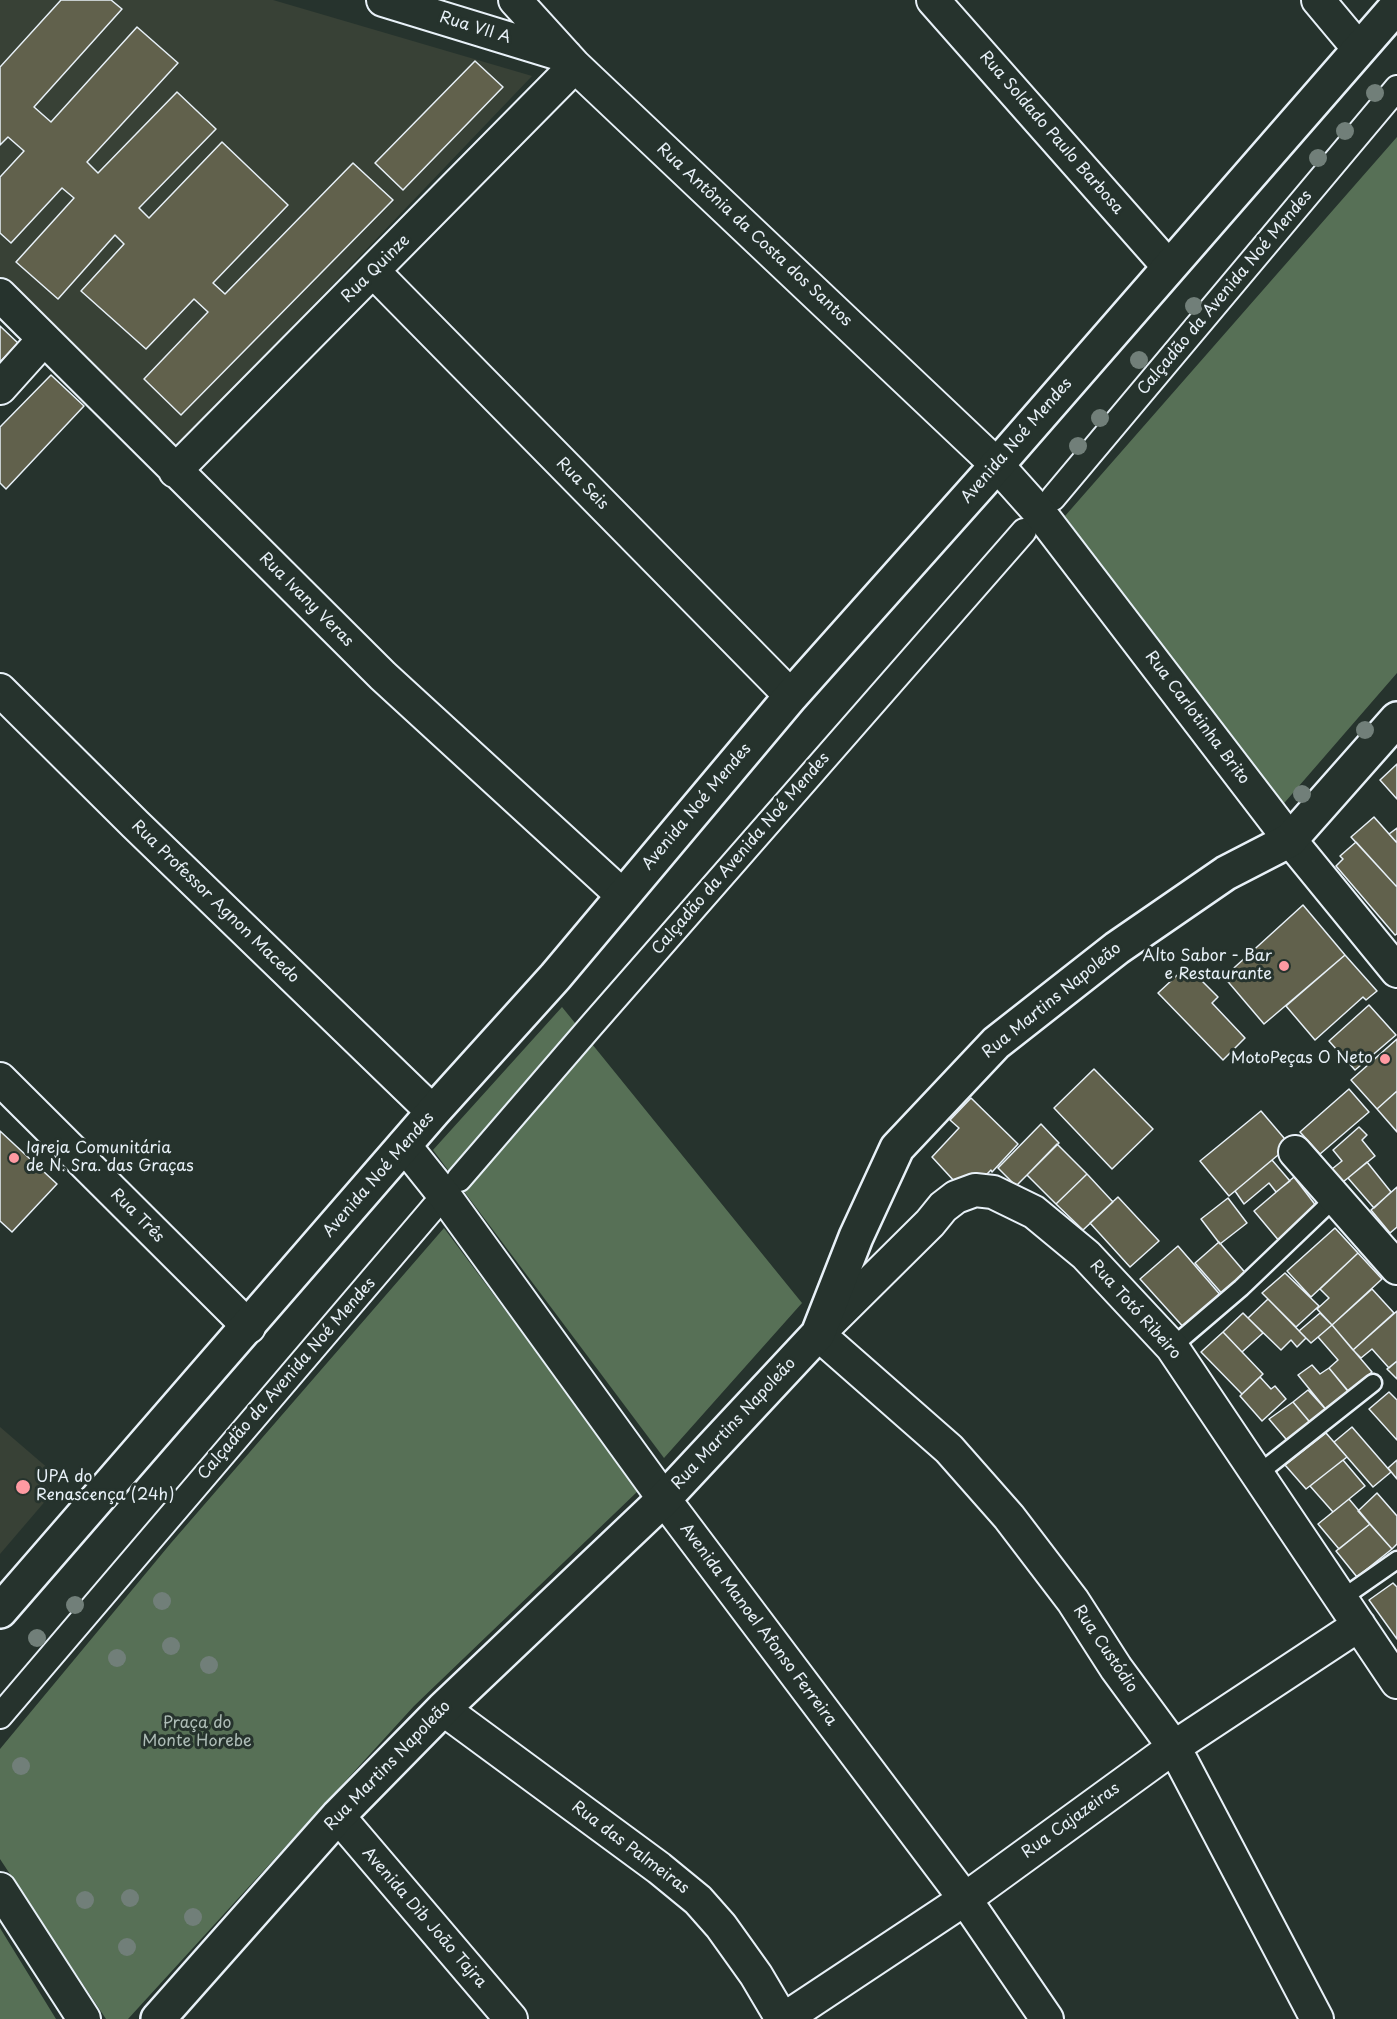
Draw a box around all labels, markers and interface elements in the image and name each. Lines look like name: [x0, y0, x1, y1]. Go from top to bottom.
street label: Rua VII A: [437, 8, 513, 48]
street label: Rua Soldado Paulo Barbosa: [975, 48, 1127, 218]
street label: Rua Antônia da Costa dos Santos: [652, 139, 856, 331]
street label: Calçadão da Avenida Noé Mendes: [1134, 187, 1316, 399]
street label: Rua Quinze: [338, 231, 414, 307]
street label: Avenida Noé Mendes: [957, 375, 1077, 507]
street label: Rua Seis: [552, 454, 612, 514]
street label: Rua Ivany Veras: [255, 549, 357, 651]
street label: Rua Carlotinha Brito: [1141, 648, 1253, 788]
street label: Avenida Noé Mendes: [638, 740, 756, 874]
street label: Calçadão da Avenida Noé Mendes: [648, 749, 834, 959]
street label: Rua Professor Agnon Macedo: [127, 817, 303, 987]
street label: Rua Martins Napoleão: [979, 939, 1125, 1063]
place label: Alto Sabor - Bar e Restaurante: [1143, 947, 1272, 985]
marker: Alto Sabor - Bar e Restaurante: [1277, 959, 1291, 973]
place label: MotoPeças O Neto: [1231, 1049, 1373, 1069]
marker: MotoPeças O Neto: [1378, 1052, 1392, 1066]
street label: Avenida Noé Mendes: [319, 1109, 439, 1241]
place label: Igreja Comunitária de N. Sra. das Graças: [26, 1139, 194, 1177]
marker: Igreja Comunitária de N. Sra. das Graças: [7, 1151, 21, 1165]
street label: Rua Três: [106, 1185, 168, 1247]
street label: Rua Totó Ribeiro: [1085, 1256, 1185, 1364]
street label: Calçadão da Avenida Noé Mendes: [194, 1274, 380, 1484]
street label: Rua Martins Napoleão: [668, 1354, 800, 1494]
place label: UPA do Renascença (24h): [36, 1468, 174, 1506]
marker: UPA do Renascença (24h): [14, 1478, 32, 1496]
street label: Avenida Manoel Afonso Ferreira: [676, 1520, 840, 1730]
street label: Rua Custódio: [1069, 1602, 1141, 1696]
street label: Rua Martins Napoleão: [321, 1697, 455, 1835]
park label: Praça do Monte Horebe: [142, 1714, 252, 1752]
street label: Rua Cajazeiras: [1018, 1779, 1124, 1863]
street label: Rua das Palmeiras: [568, 1798, 692, 1898]
street label: Avenida Dib João Tajra: [358, 1844, 490, 1992]

